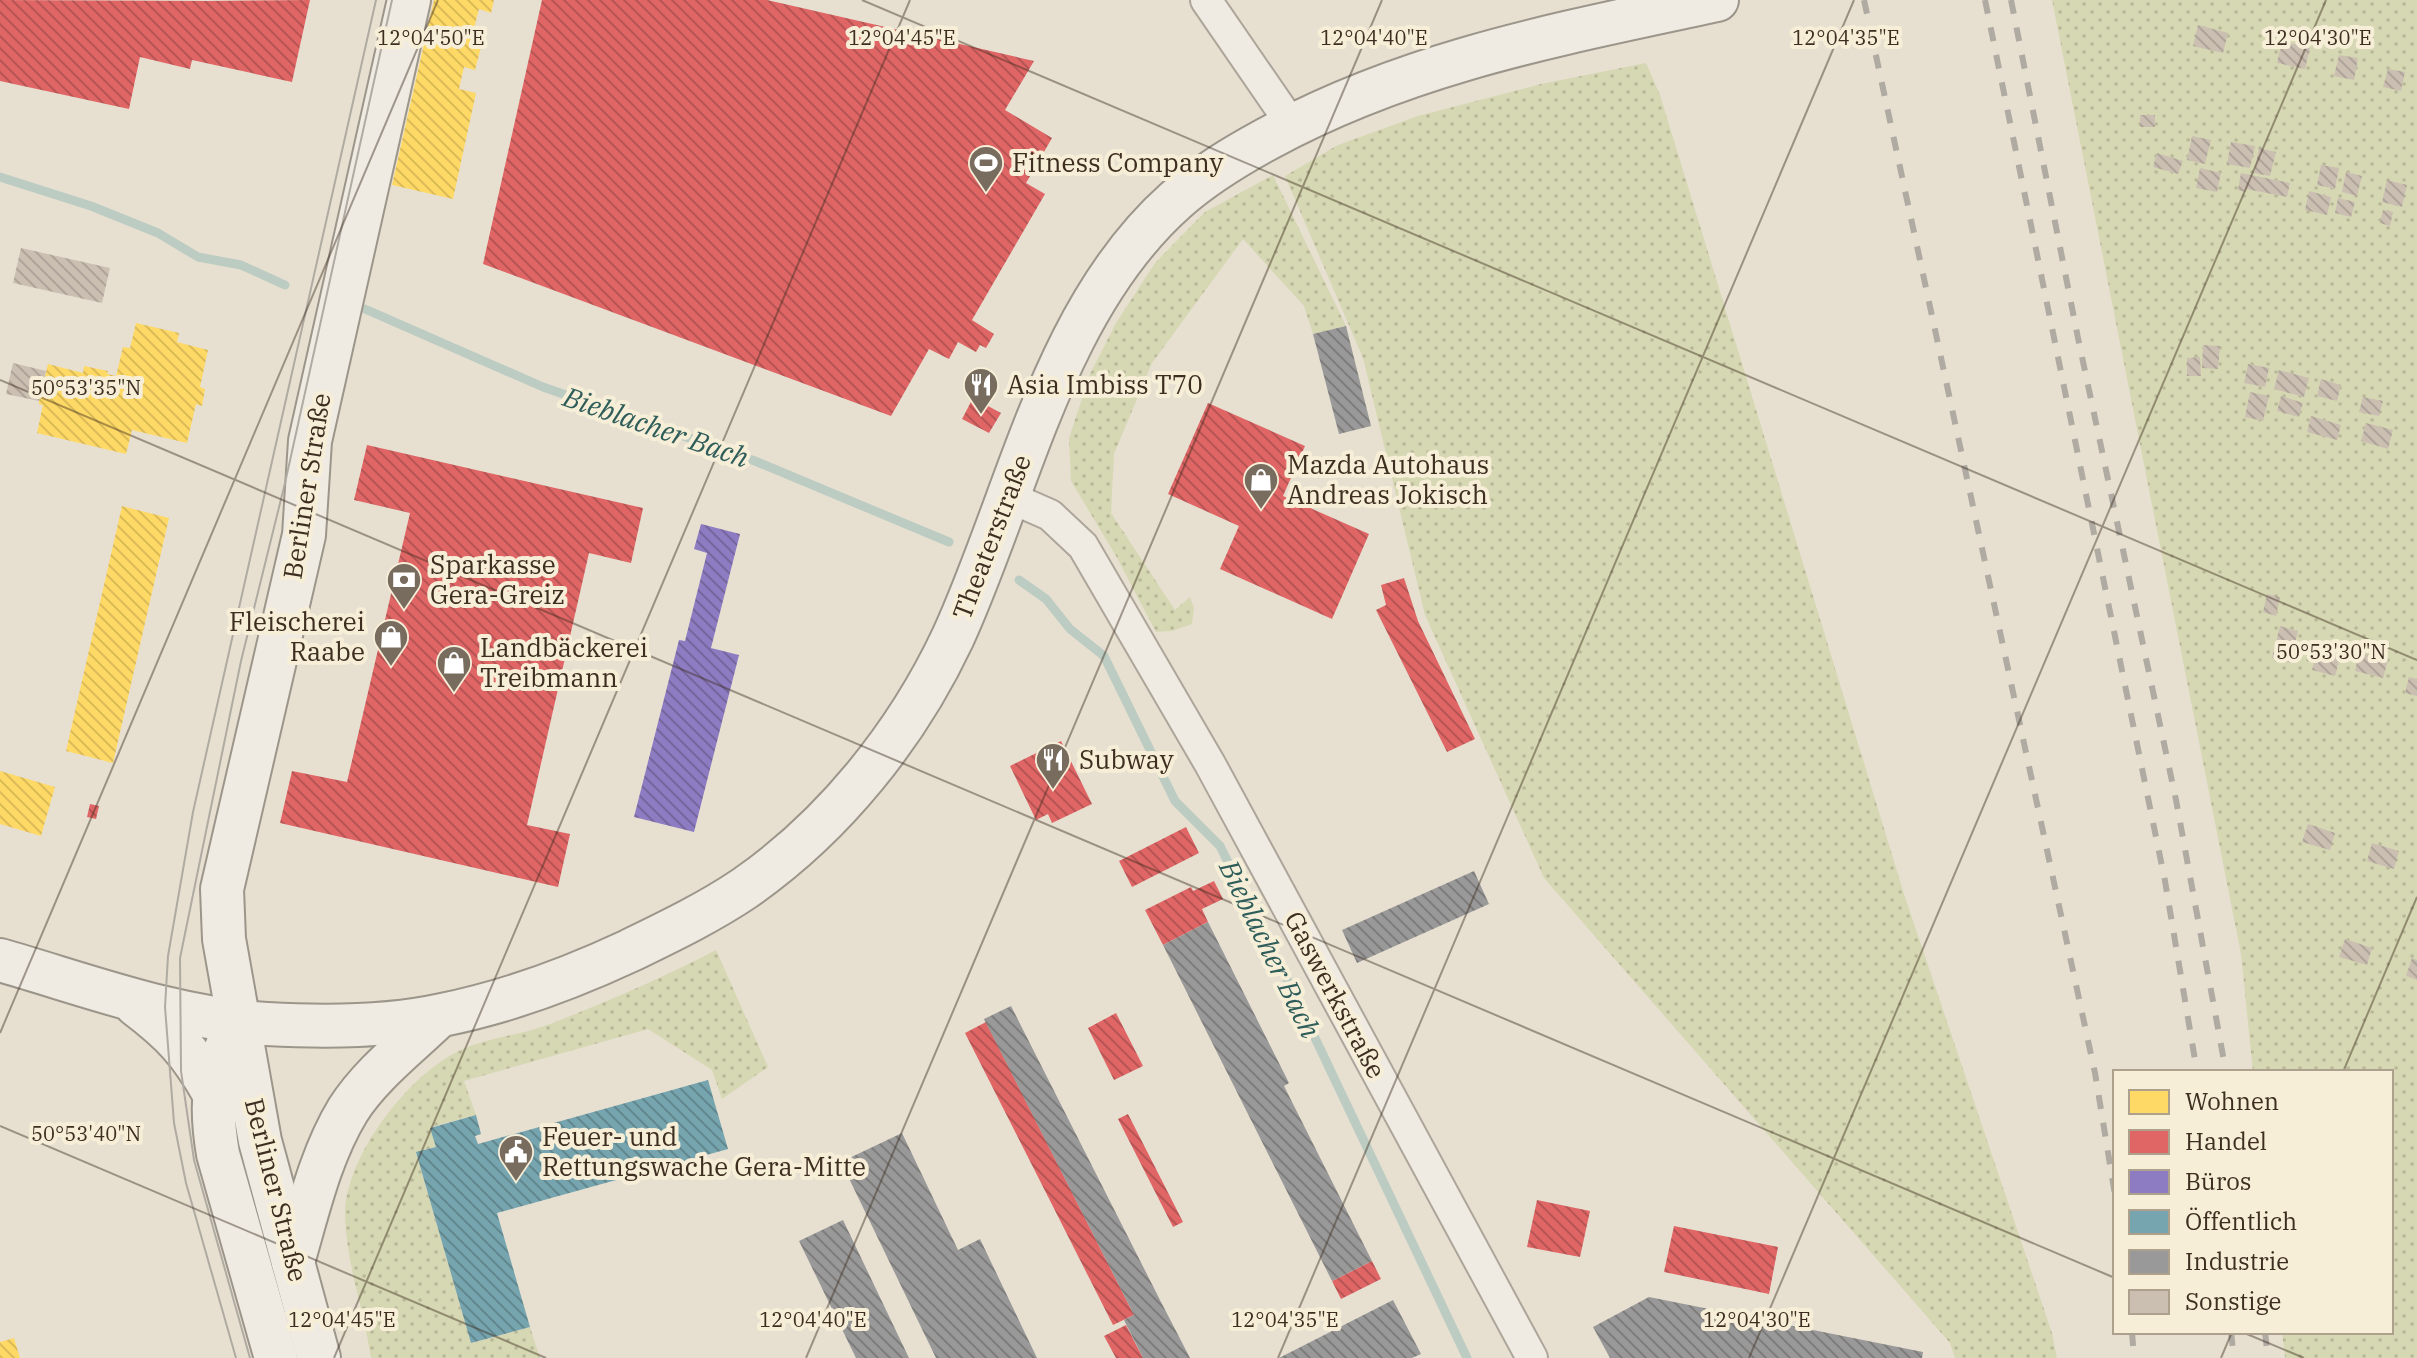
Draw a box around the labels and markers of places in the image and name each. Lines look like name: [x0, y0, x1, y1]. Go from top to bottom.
sports icon: Fitness Company: [967, 144, 1005, 194]
place label: Fitness Company: [1012, 145, 1224, 179]
restaurant icon: Asia Imbiss T70: [962, 366, 1000, 416]
place label: Asia Imbiss T70: [1007, 367, 1203, 401]
place label: Mazda Autohaus Andreas Jokisch: [1287, 447, 1489, 511]
shop icon: Mazda Autohaus Andreas Jokisch: [1242, 461, 1280, 511]
place label: Sparkasse Gera-Greiz: [430, 547, 565, 611]
bank icon: Sparkasse Gera-Greiz: [385, 561, 423, 611]
place label: Fleischerei Raabe: [229, 604, 365, 668]
shop icon: Fleischerei Raabe: [372, 618, 410, 668]
place label: Landbäckerei Treibmann: [480, 630, 648, 694]
shop icon: Landbäckerei Treibmann: [435, 644, 473, 694]
restaurant icon: Subway: [1034, 741, 1072, 791]
place label: Subway: [1079, 742, 1174, 776]
place label: Feuer- und Rettungswache Gera-Mitte: [542, 1119, 866, 1183]
public building icon: Feuer- und Rettungswache Gera-Mitte: [497, 1133, 535, 1183]

